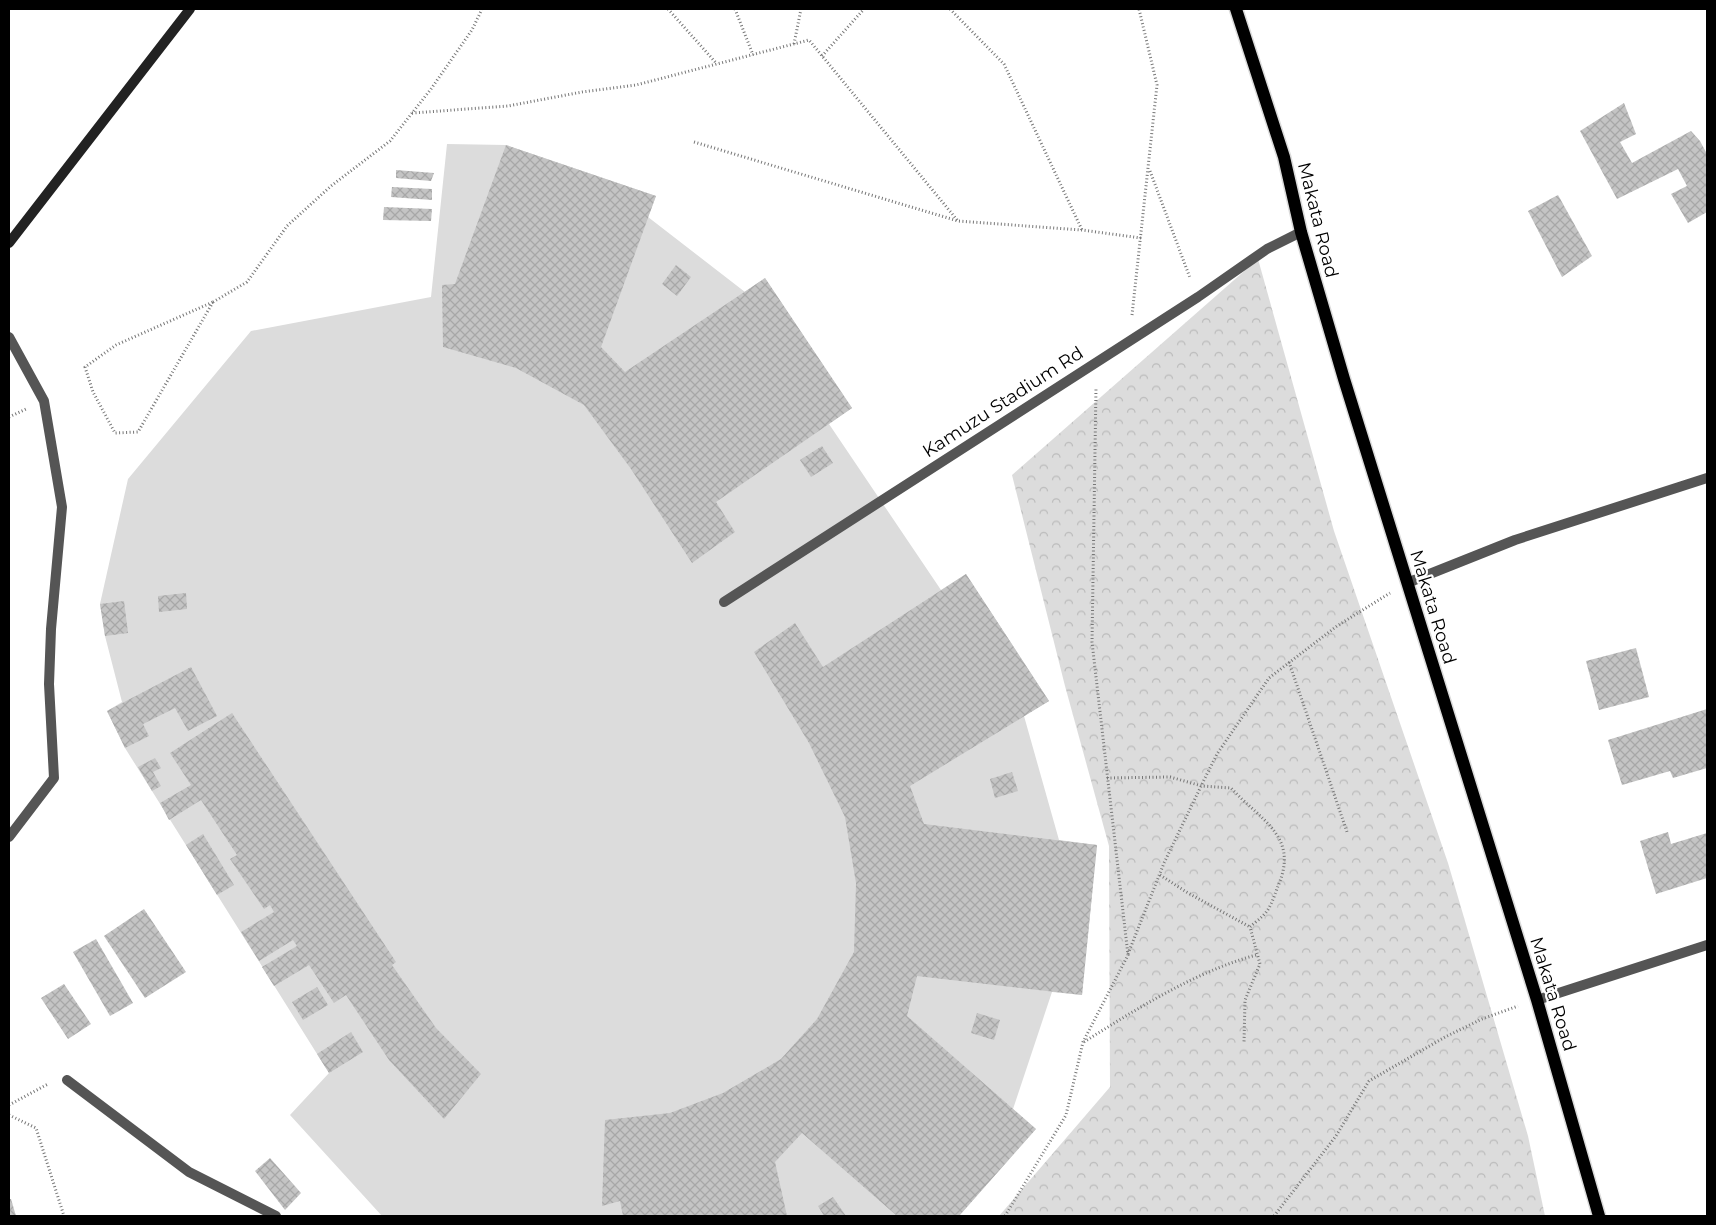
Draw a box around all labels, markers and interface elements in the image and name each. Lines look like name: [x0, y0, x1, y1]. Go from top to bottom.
street label: Makata Road: [1293, 160, 1343, 280]
street label: Kamuzu Stadium Rd: [919, 342, 1087, 462]
street label: Makata Road: [1405, 547, 1461, 667]
street label: Makata Road: [1525, 934, 1581, 1054]

